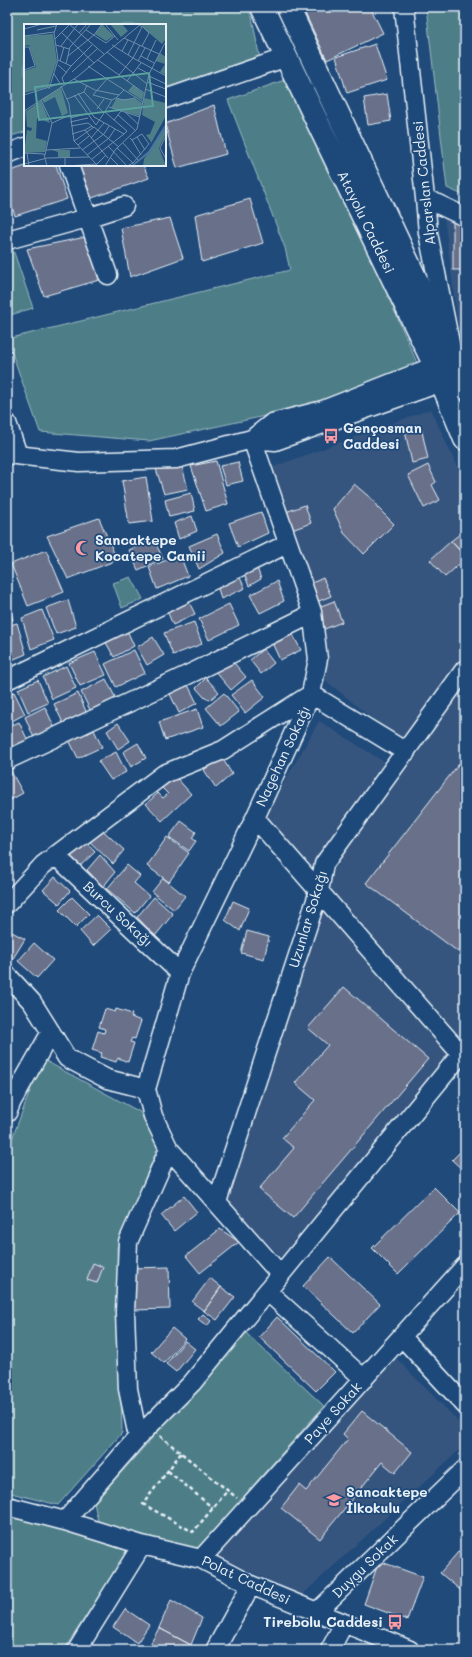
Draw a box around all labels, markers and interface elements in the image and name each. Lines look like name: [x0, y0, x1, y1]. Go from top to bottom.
inset map: [24, 24, 166, 166]
street label: Alparslan Caddesi: [408, 120, 439, 246]
street label: Atayolu Caddesi: [333, 167, 400, 276]
place label: Gençosman Caddesi: [343, 418, 422, 453]
bus stop icon: Gençosman Caddesi: [322, 427, 340, 445]
place label: Sancaktepe Kocatepe Camii: [95, 530, 206, 565]
mosque icon: Sancaktepe Kocatepe Camii: [74, 539, 92, 557]
street label: Nagehan Sokağı: [251, 702, 314, 809]
street label: Uzunlar Sokağı: [284, 868, 331, 970]
street label: Burcu Sokağı: [79, 876, 157, 951]
street label: Paye Sokak: [300, 1378, 366, 1448]
place label: Sancaktepe İlkokulu: [346, 1482, 428, 1517]
school or university icon: Sancaktepe İlkokulu: [325, 1491, 343, 1509]
street label: Duygu Sokak: [328, 1529, 402, 1602]
street label: Polat Caddesi: [199, 1551, 294, 1608]
place label: Tirebolu Caddesi: [263, 1612, 383, 1631]
bus stop icon: Tirebolu Caddesi: [386, 1613, 404, 1631]

